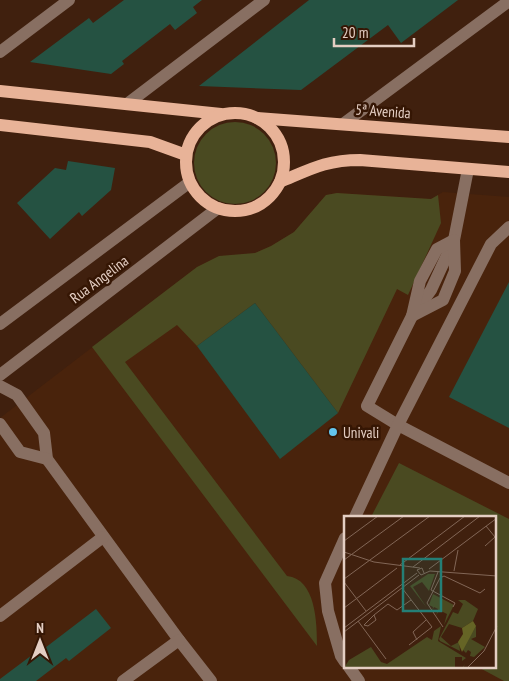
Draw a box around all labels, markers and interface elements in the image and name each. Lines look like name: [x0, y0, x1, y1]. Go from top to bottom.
scale bar: [334, 15, 414, 47]
text: 20 m: [342, 23, 368, 42]
street label: 5ª Avenida: [355, 100, 411, 122]
street label: Rua Angelina: [66, 251, 132, 307]
place label: Univali: [343, 423, 379, 442]
marker: Univali: [327, 426, 339, 438]
inset map: [344, 516, 496, 668]
north arrow: [15, 616, 65, 666]
text: N: [36, 619, 44, 637]

